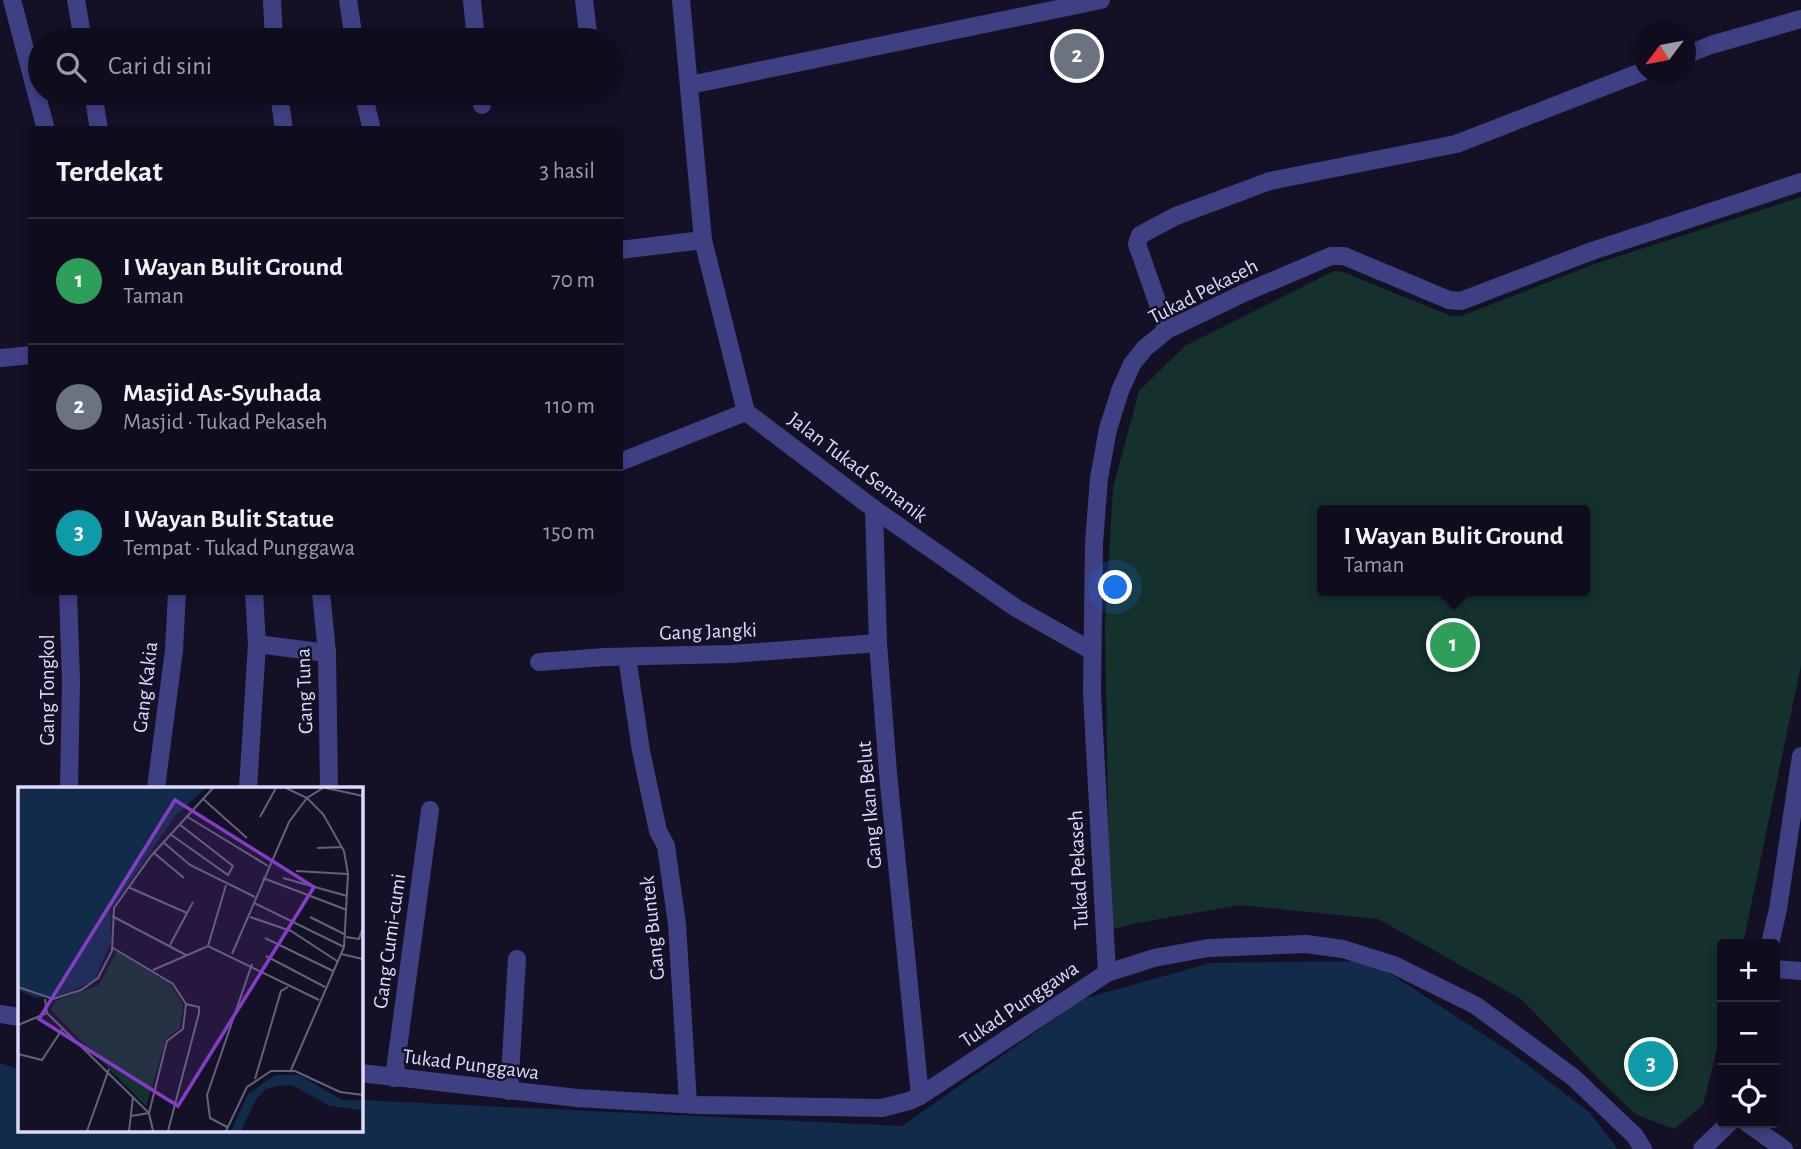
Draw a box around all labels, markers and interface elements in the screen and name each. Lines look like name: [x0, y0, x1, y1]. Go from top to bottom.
north arrow: [1633, 21, 1696, 84]
search box: [28, 28, 623, 105]
pin: 2: [1054, 30, 1100, 82]
icon: search: [52, 48, 90, 86]
text: Cari di sini: [108, 53, 212, 79]
text: Terdekat: [56, 157, 163, 187]
text: 3 hasil: [539, 160, 595, 183]
text: I Wayan Bulit Ground: [123, 254, 343, 280]
street label: Tukad Pekaseh: [1145, 255, 1261, 328]
text: 1: [75, 269, 83, 292]
text: 70 m: [551, 269, 595, 292]
text: Taman: [123, 285, 184, 308]
text: Masjid As-Syuhada: [123, 380, 321, 406]
text: 2: [74, 395, 84, 418]
text: 110 m: [545, 395, 595, 418]
street label: Jalan Tukad Semanik: [784, 408, 932, 527]
text: Masjid · Tukad Pekaseh: [123, 411, 327, 434]
popup: [1317, 505, 1590, 596]
text: I Wayan Bulit Statue: [123, 506, 334, 532]
text: 3: [74, 521, 84, 544]
text: 150 m: [543, 521, 595, 544]
text: I Wayan Bulit Ground: [1344, 523, 1563, 549]
text: Tempat · Tukad Punggawa: [123, 537, 355, 560]
text: Taman: [1344, 554, 1404, 577]
your location: [1098, 570, 1132, 604]
street label: Gang Jangki: [659, 619, 757, 644]
pin: 1: [1430, 619, 1476, 671]
street label: Gang Tongkol: [37, 634, 58, 746]
street label: Gang Kakia: [129, 640, 162, 734]
street label: Gang Tuna: [292, 647, 316, 734]
street label: Gang Ikan Belut: [853, 740, 886, 870]
inset map: [18, 787, 362, 1132]
street label: Tukad Pekaseh: [1065, 810, 1092, 930]
street label: Gang Cumi-cumi: [370, 872, 409, 1010]
street label: Gang Buntek: [637, 874, 668, 981]
map controls: [1717, 939, 1780, 1128]
button: +: [1717, 939, 1780, 1002]
street label: Tukad Punggawa: [956, 957, 1082, 1052]
button: −: [1717, 1002, 1780, 1065]
pin: 3: [1628, 1038, 1674, 1090]
street label: Tukad Punggawa: [401, 1046, 541, 1083]
button: locate: [1717, 1065, 1780, 1128]

